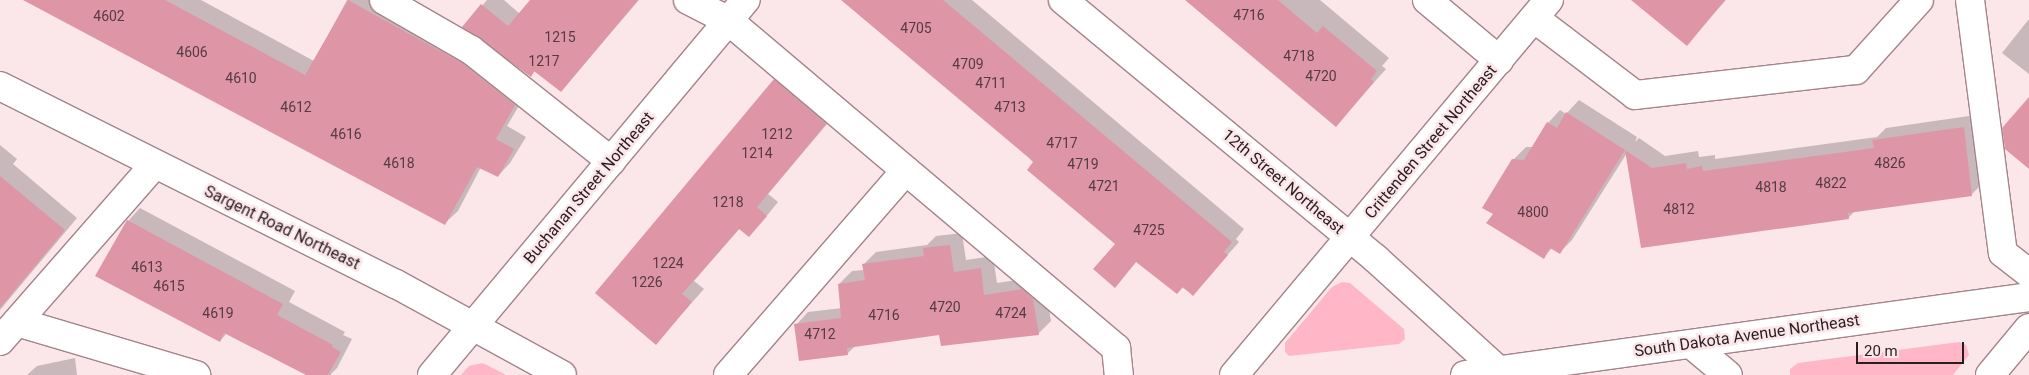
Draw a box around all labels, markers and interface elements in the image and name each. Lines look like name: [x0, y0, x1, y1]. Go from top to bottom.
house number: 4716: [1233, 7, 1265, 23]
house number: 4602: [93, 8, 125, 24]
house number: 4705: [900, 20, 932, 36]
house number: 1215: [544, 29, 576, 45]
house number: 4606: [176, 44, 208, 60]
house number: 4718: [1283, 48, 1315, 64]
house number: 1217: [528, 53, 560, 69]
house number: 4709: [952, 56, 984, 72]
street label: Crittenden Street Northeast: [1361, 61, 1501, 223]
house number: 4720: [1305, 68, 1337, 84]
house number: 4610: [225, 70, 257, 86]
house number: 4711: [975, 75, 1007, 91]
house number: 4612: [280, 99, 312, 115]
house number: 4713: [994, 99, 1026, 115]
street label: Buchanan Street Northeast: [520, 108, 658, 268]
street label: 12th Street Northeast: [1218, 125, 1348, 239]
house number: 4616: [330, 126, 362, 142]
house number: 1212: [761, 126, 793, 142]
house number: 4717: [1046, 135, 1078, 151]
house number: 1214: [741, 145, 773, 161]
house number: 4618: [383, 155, 415, 171]
house number: 4826: [1874, 155, 1906, 171]
house number: 4719: [1067, 156, 1099, 172]
house number: 4822: [1815, 175, 1847, 191]
house number: 4721: [1088, 178, 1120, 194]
house number: 4818: [1755, 179, 1787, 195]
street label: Sargent Road Northeast: [201, 182, 363, 274]
house number: 1218: [712, 194, 744, 210]
house number: 4812: [1663, 201, 1695, 217]
house number: 4800: [1517, 204, 1549, 220]
house number: 4725: [1133, 222, 1165, 238]
house number: 1224: [652, 255, 684, 271]
house number: 4613: [131, 259, 163, 275]
house number: 1226: [631, 274, 663, 290]
house number: 4615: [153, 278, 185, 294]
house number: 4720: [929, 299, 961, 315]
house number: 4619: [202, 305, 234, 321]
house number: 4724: [995, 305, 1027, 321]
house number: 4716: [868, 307, 900, 323]
street label: South Dakota Avenue Northeast: [1633, 311, 1861, 361]
house number: 4712: [804, 326, 836, 342]
scale bar: [1859, 332, 1966, 364]
text: 20 m: [1864, 342, 1898, 360]

